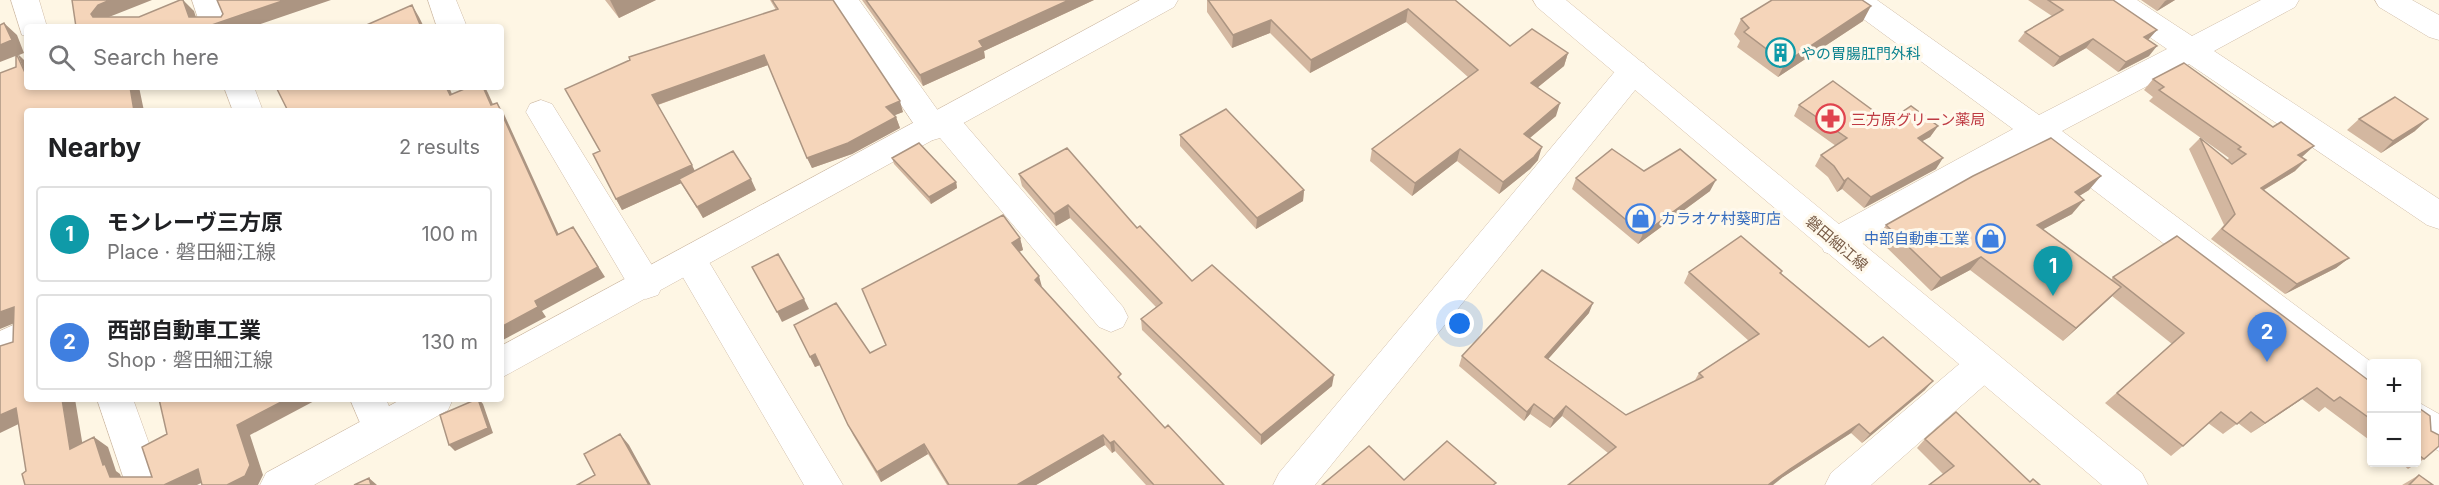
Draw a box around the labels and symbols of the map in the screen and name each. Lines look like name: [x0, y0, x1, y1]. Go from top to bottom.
building icon: やの胃腸肛門外科: [1764, 37, 1796, 69]
place label: やの胃腸肛門外科: [1801, 44, 1921, 63]
pharmacy icon: 三方原グリーン薬局: [1814, 103, 1846, 135]
place label: 三方原グリーン薬局: [1851, 110, 1985, 129]
shop icon: カラオケ村葵町店: [1624, 202, 1656, 234]
place label: カラオケ村葵町店: [1661, 209, 1781, 228]
street label: 磐田細江線: [1802, 212, 1872, 274]
shop icon: 中部自動車工業: [1974, 222, 2006, 254]
place label: 中部自動車工業: [1864, 229, 1969, 248]
pin: 1: [2034, 246, 2072, 296]
your location: [1445, 309, 1474, 338]
pin: 2: [2248, 312, 2286, 362]

